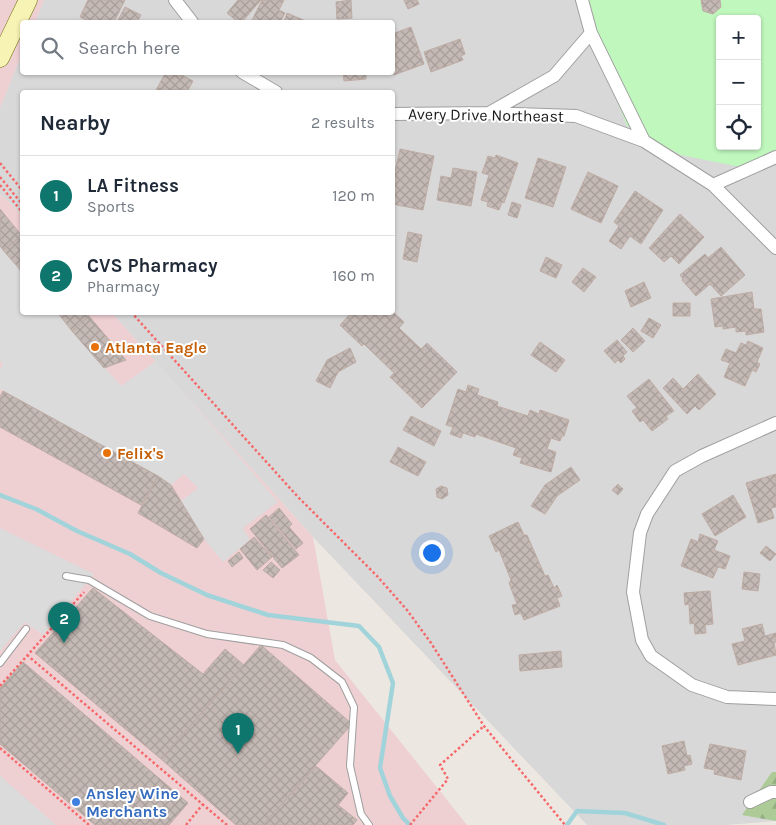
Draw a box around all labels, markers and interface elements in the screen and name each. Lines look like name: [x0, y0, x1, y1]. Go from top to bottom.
map controls: [716, 15, 761, 150]
button: +: [716, 15, 761, 60]
search box: [20, 20, 395, 75]
icon: search: [38, 34, 66, 62]
text: Search here: [78, 37, 180, 59]
button: −: [716, 60, 761, 105]
street label: Avery Drive Northeast: [408, 104, 564, 126]
button: locate: [716, 105, 761, 150]
text: Nearby: [40, 111, 110, 135]
text: 2 results: [311, 113, 375, 132]
text: LA Fitness: [87, 175, 179, 197]
text: 1: [53, 186, 59, 205]
text: 120 m: [332, 186, 375, 205]
text: Sports: [87, 197, 135, 216]
text: CVS Pharmacy: [87, 255, 218, 277]
text: 2: [51, 266, 61, 285]
text: 160 m: [332, 266, 375, 285]
text: Pharmacy: [87, 277, 160, 296]
place label: Atlanta Eagle: [105, 338, 207, 357]
marker: Atlanta Eagle: [89, 341, 101, 353]
place label: Felix's: [117, 444, 164, 463]
marker: Felix's: [101, 447, 113, 459]
your location: [419, 540, 445, 566]
pin: 2: [48, 602, 80, 643]
pin: 1: [222, 713, 254, 754]
place label: Ansley Wine Merchants: [86, 784, 179, 821]
marker: Ansley Wine Merchants: [70, 796, 82, 808]

